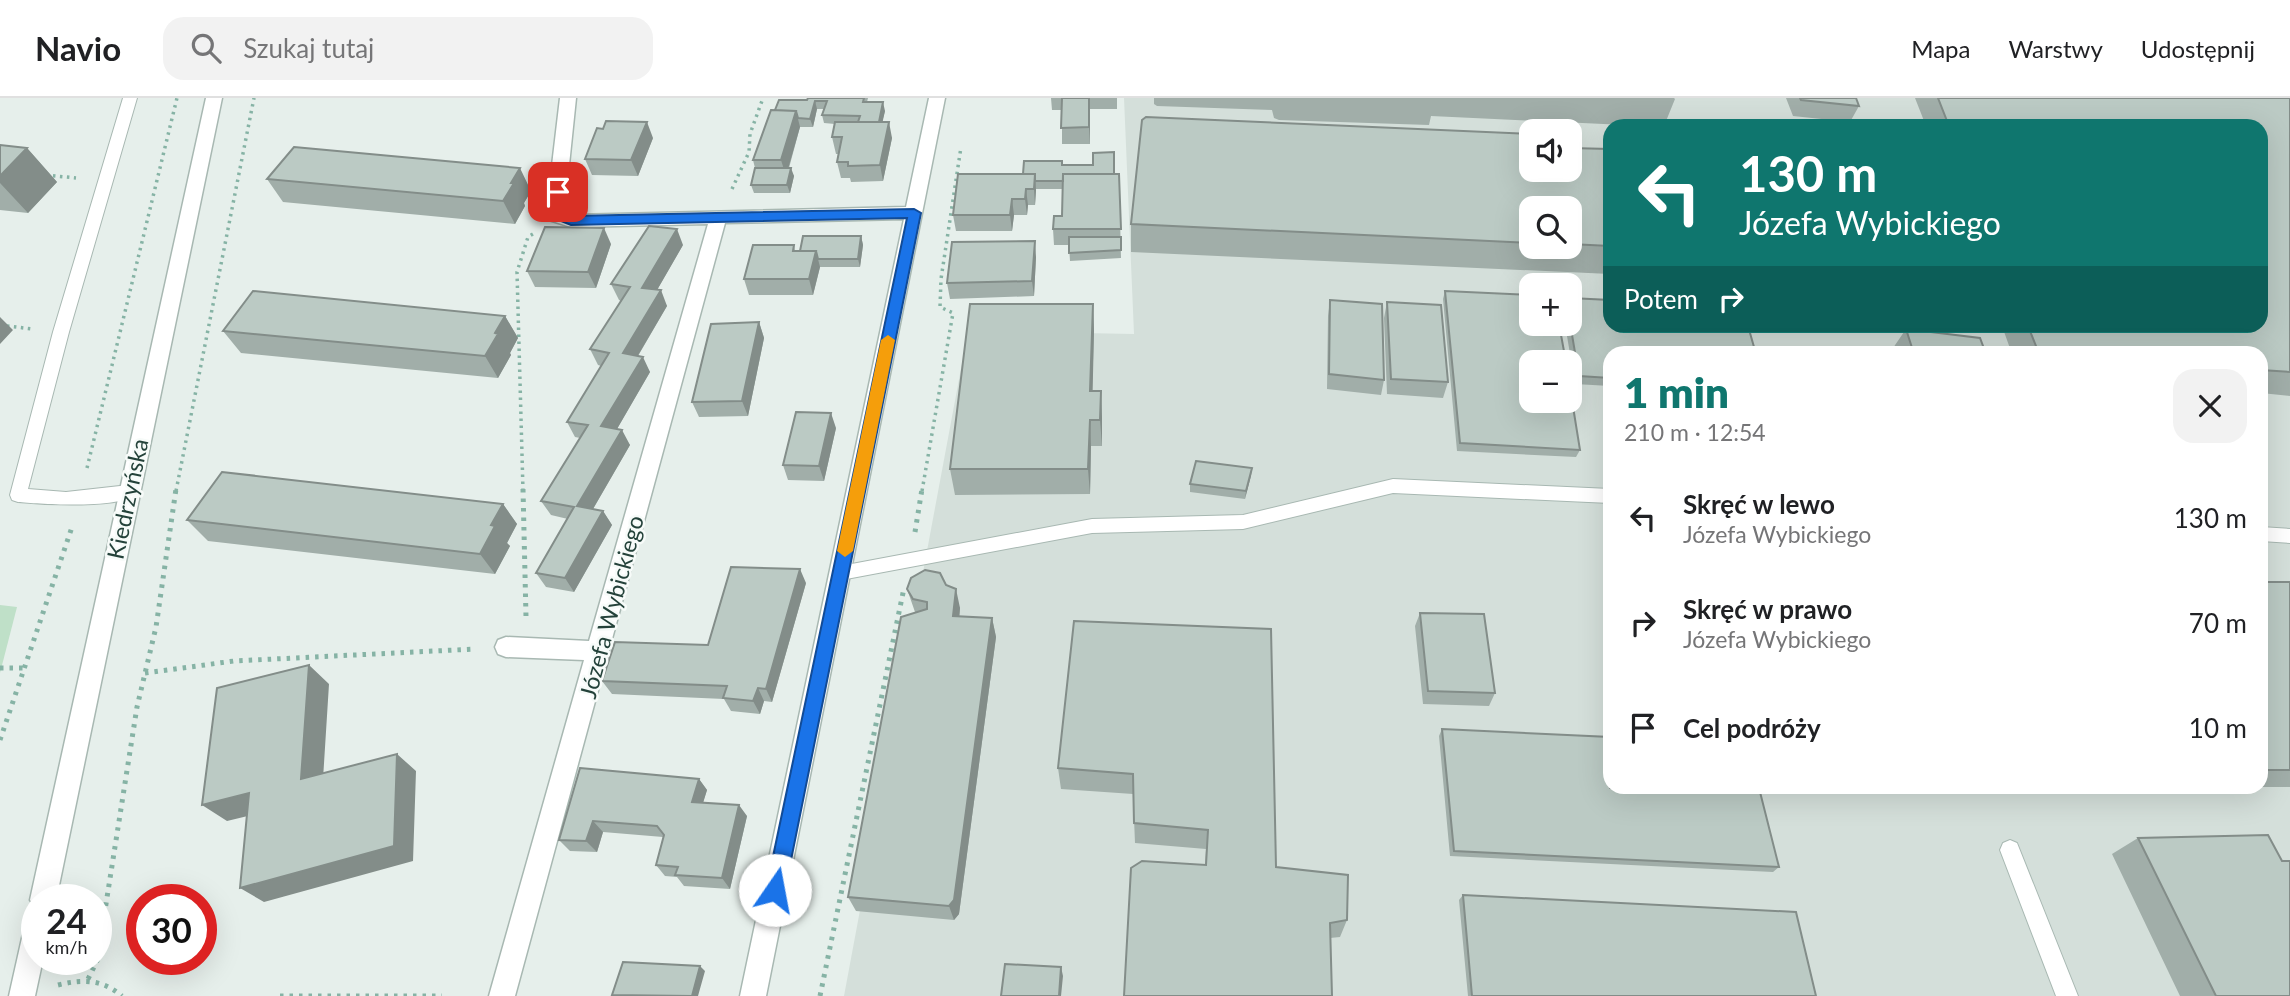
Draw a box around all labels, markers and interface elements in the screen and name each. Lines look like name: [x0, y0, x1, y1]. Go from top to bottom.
search box: [163, 17, 653, 80]
text: Navio: [35, 28, 121, 68]
icon: search: [187, 29, 225, 67]
text: Szukaj tutaj: [243, 32, 374, 64]
text: Mapa: [1911, 34, 1970, 63]
text: Warstwy: [2008, 34, 2103, 63]
text: Udostępnij: [2141, 34, 2255, 63]
map controls: [1519, 119, 1582, 413]
button: sound: [1519, 119, 1582, 182]
text: 130 m: [1739, 144, 1877, 202]
icon: left: [1624, 147, 1715, 238]
pin: [528, 162, 588, 222]
icon: arrive: [539, 173, 577, 211]
button: search: [1519, 196, 1582, 259]
text: Józefa Wybickiego: [1739, 203, 2001, 242]
button: +: [1519, 273, 1582, 336]
icon: right: [1712, 280, 1750, 318]
text: Potem: [1624, 283, 1698, 315]
button: −: [1519, 350, 1582, 413]
text: 1 min: [1624, 367, 1729, 417]
button: close: [2173, 369, 2247, 443]
text: 210 m · 12:54: [1624, 418, 1766, 446]
street label: Kiedrzyńska: [101, 436, 153, 562]
text: Skręć w lewo: [1683, 488, 1835, 520]
icon: left: [1624, 499, 1662, 537]
text: 130 m: [2174, 502, 2247, 534]
street label: Józefa Wybickiego: [573, 512, 649, 701]
text: Józefa Wybickiego: [1683, 520, 1871, 548]
text: Skręć w prawo: [1683, 593, 1852, 625]
icon: right: [1624, 604, 1662, 642]
text: 70 m: [2189, 607, 2247, 639]
text: Józefa Wybickiego: [1683, 625, 1871, 653]
icon: arrive: [1624, 709, 1662, 747]
text: Cel podróży: [1683, 712, 1821, 744]
text: 10 m: [2189, 712, 2247, 744]
position arrow: [738, 853, 812, 927]
speed limit sign: 30: [126, 884, 217, 975]
text: 24: [46, 899, 87, 941]
text: km/h: [45, 936, 88, 958]

